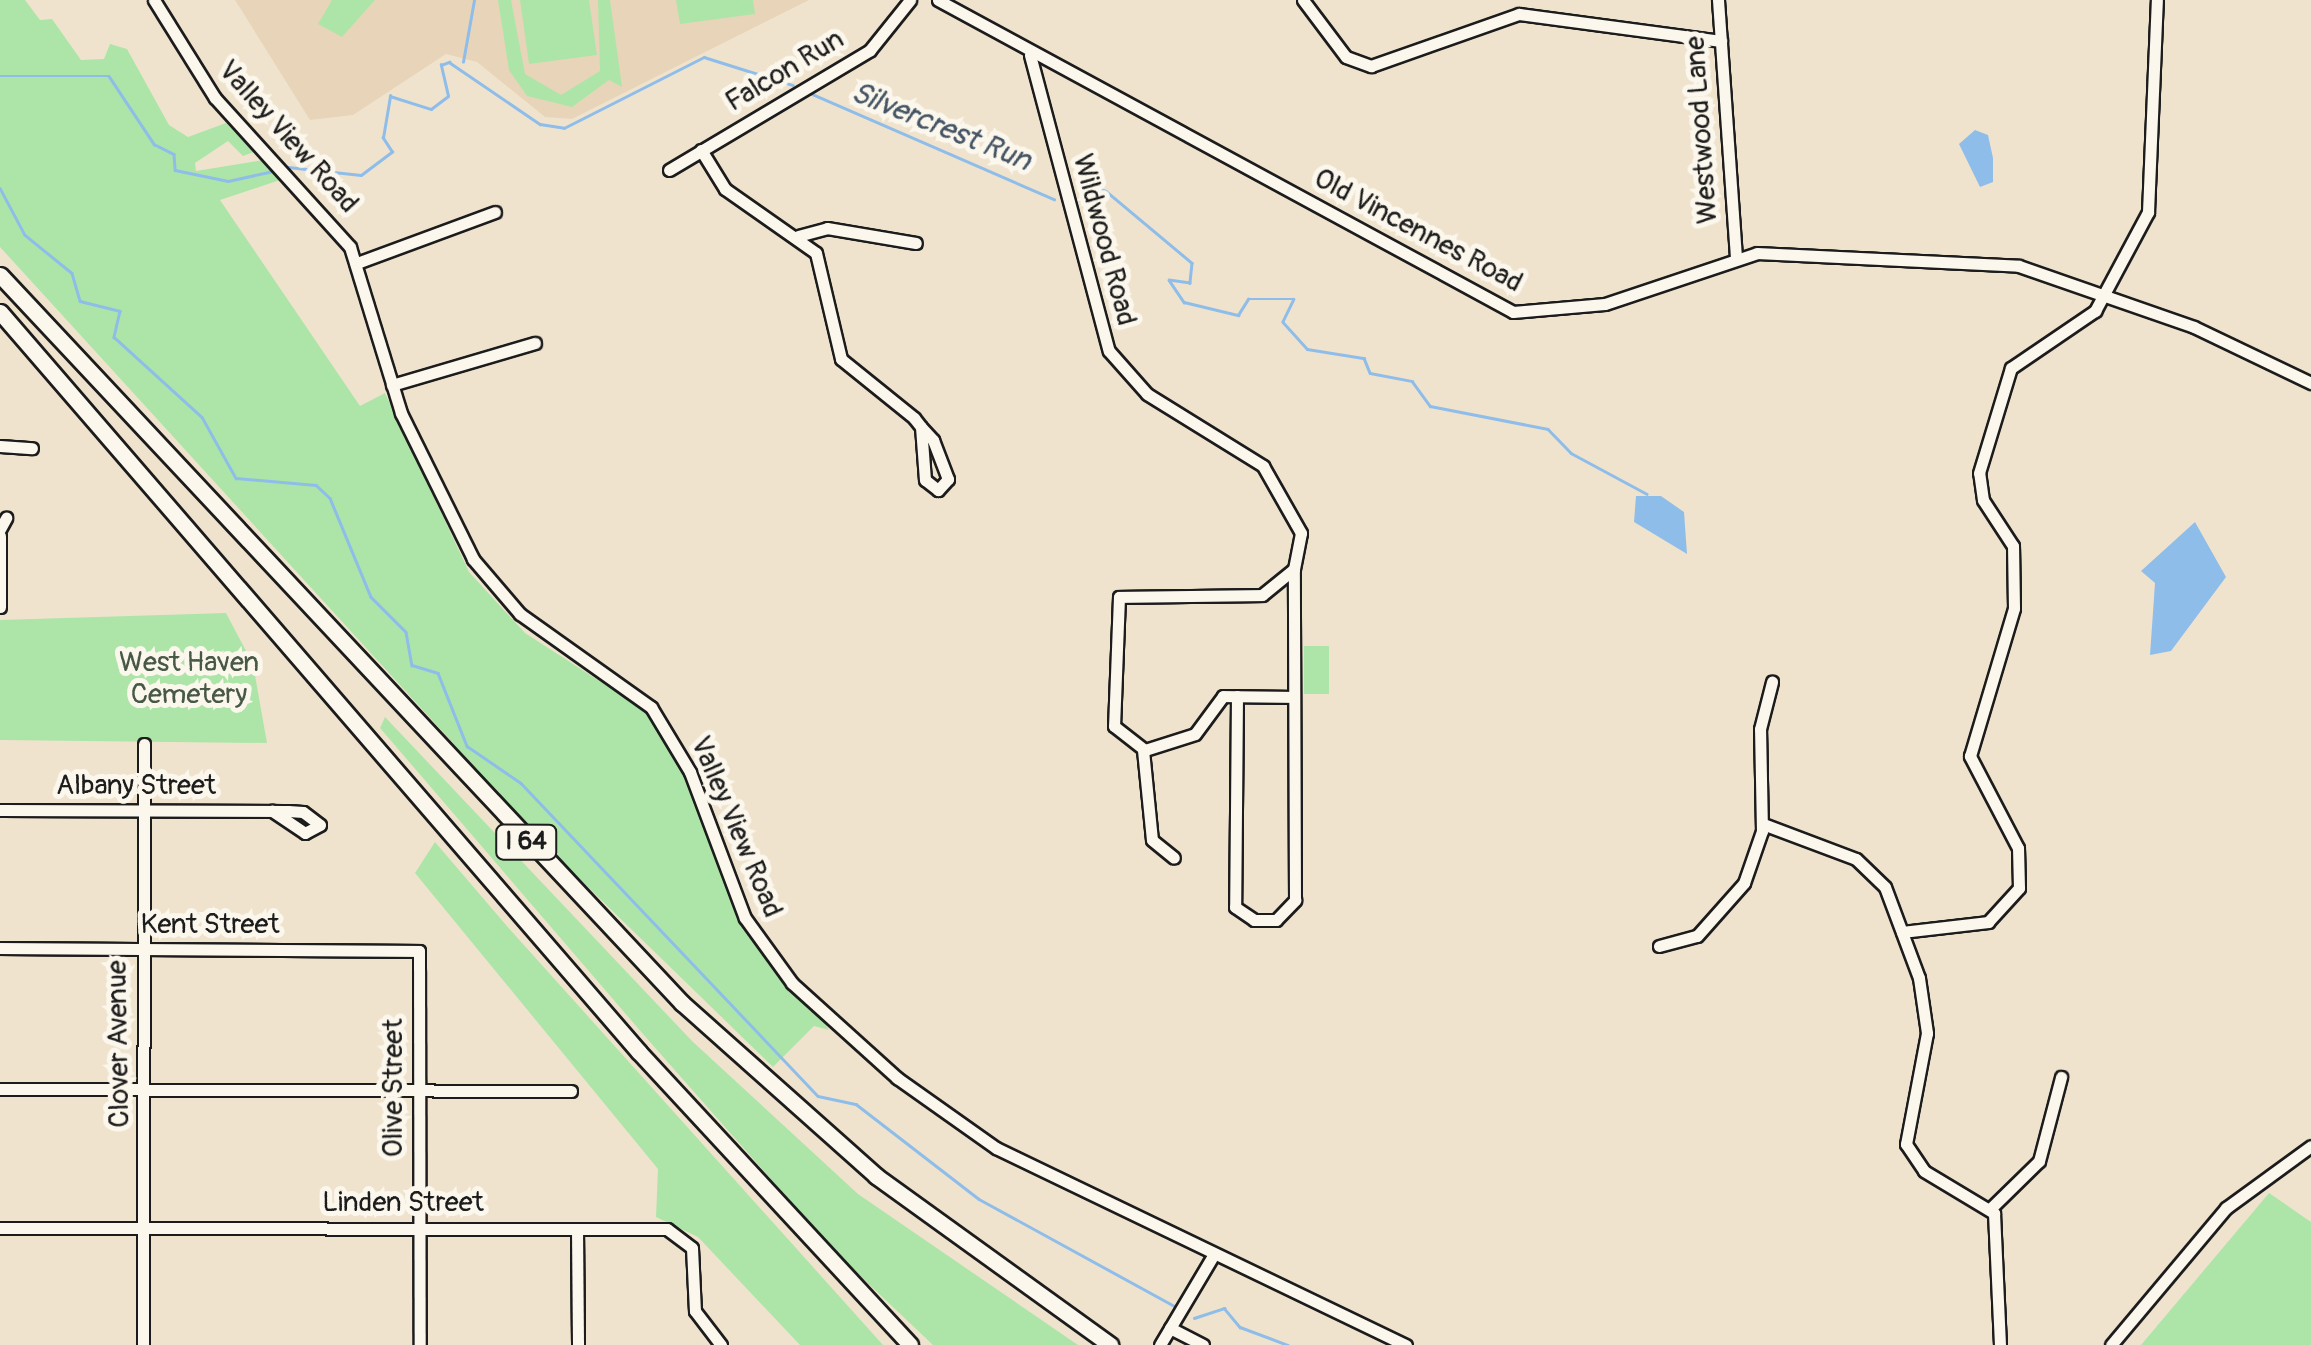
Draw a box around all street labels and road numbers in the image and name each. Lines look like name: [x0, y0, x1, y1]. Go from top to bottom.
street label: Falcon Run: [720, 23, 850, 119]
street label: Westwood Lane: [1679, 35, 1725, 225]
street label: Valley View Road: [211, 54, 365, 220]
street label: Wildwood Road: [1065, 151, 1143, 329]
street label: Old Vincennes Road: [1308, 162, 1528, 300]
street label: Valley View Road: [683, 731, 789, 923]
street label: Albany Street: [56, 769, 216, 803]
road number: I 64: [494, 822, 558, 862]
street label: Kent Street: [141, 908, 279, 942]
street label: Clover Avenue: [101, 960, 137, 1128]
street label: Olive Street: [377, 1019, 411, 1157]
street label: Linden Street: [322, 1186, 484, 1220]

